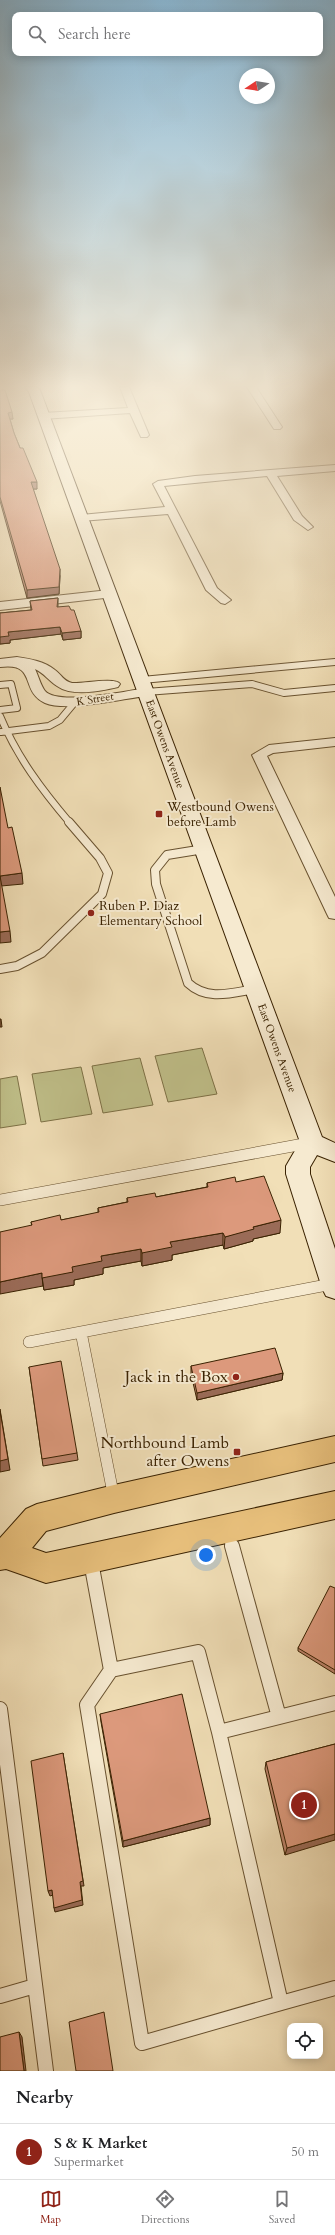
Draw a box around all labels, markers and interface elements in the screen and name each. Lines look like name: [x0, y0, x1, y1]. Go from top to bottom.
search box: [12, 12, 323, 56]
icon: search: [26, 23, 48, 45]
text: Search here: [58, 24, 131, 44]
north arrow: [239, 68, 275, 104]
street label: K Street: [75, 689, 115, 709]
street label: East Owens Avenue: [142, 697, 188, 791]
place label: Westbound Owens before Lamb: [166, 798, 274, 831]
marker: Westbound Owens before Lamb: [154, 809, 164, 819]
place label: Ruben P. Diaz Elementary School: [99, 897, 203, 930]
marker: Ruben P. Diaz Elementary School: [86, 908, 96, 918]
street label: East Owens Avenue: [254, 1001, 300, 1095]
place label: Jack in the Box: [123, 1366, 228, 1388]
marker: Jack in the Box: [231, 1372, 241, 1382]
place label: Northbound Lamb after Owens: [100, 1432, 229, 1472]
marker: Northbound Lamb after Owens: [232, 1447, 242, 1457]
your location: [196, 1545, 216, 1565]
pin: 1: [291, 1790, 317, 1820]
map controls: [287, 2023, 323, 2059]
button: locate: [287, 2023, 323, 2059]
text: Nearby: [16, 2086, 73, 2109]
text: S & K Market: [54, 2133, 147, 2153]
text: 1: [26, 2143, 32, 2161]
text: 50 m: [291, 2143, 319, 2161]
text: Supermarket: [54, 2153, 124, 2171]
tab: Map: [40, 2188, 62, 2227]
tab: Directions: [141, 2188, 189, 2227]
tab: Saved: [269, 2188, 295, 2227]

